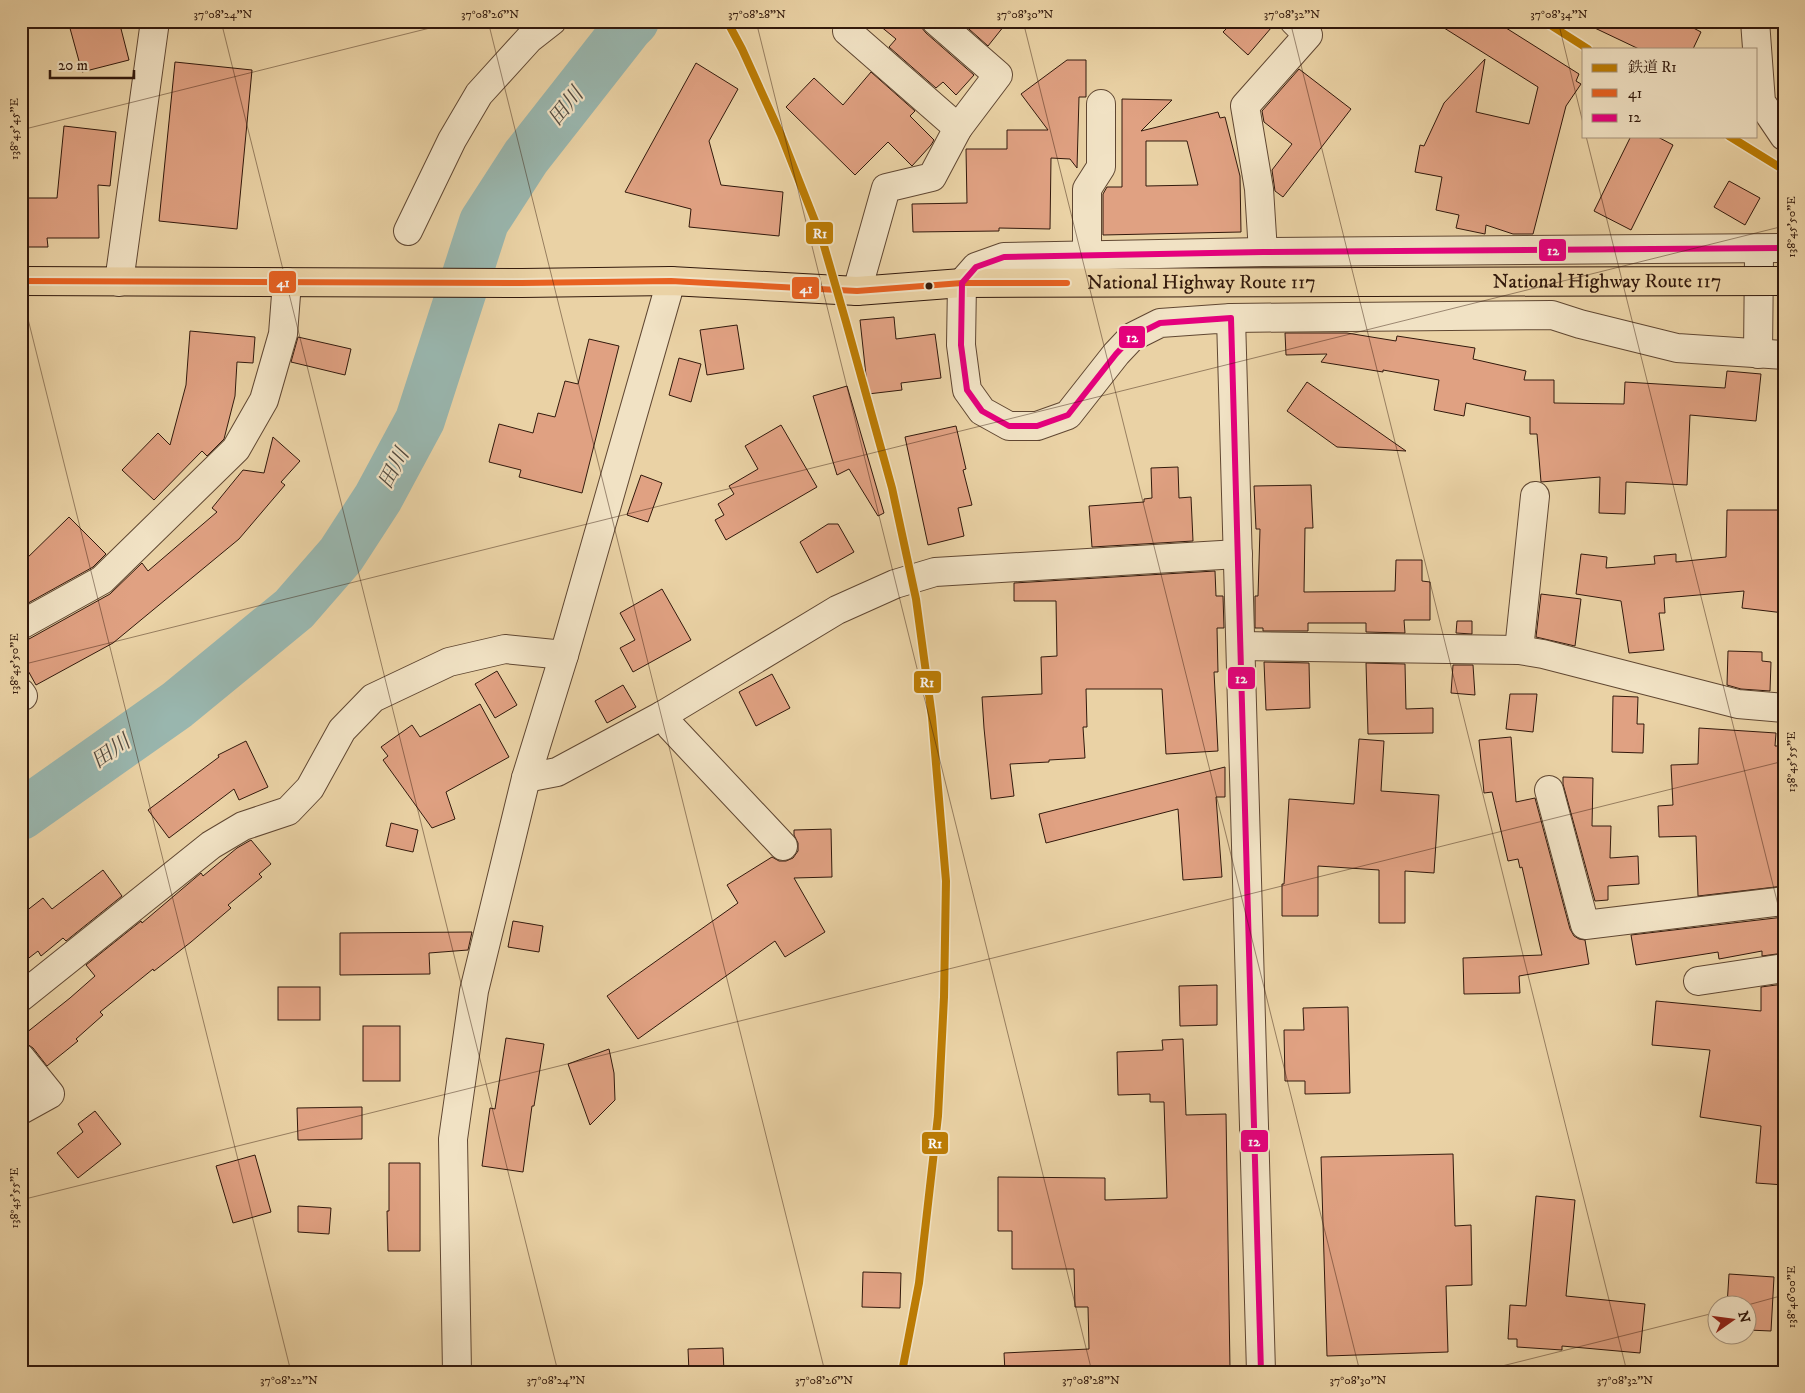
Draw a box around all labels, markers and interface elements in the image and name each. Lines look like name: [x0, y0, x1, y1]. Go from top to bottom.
text: 37°08'24"N: [194, 7, 253, 22]
text: 37°08'26"N: [461, 7, 519, 22]
text: 37°08'28"N: [728, 7, 786, 22]
text: 37°08'30"N: [997, 7, 1054, 22]
text: 37°08'32"N: [1264, 7, 1320, 22]
text: 37°08'34"N: [1530, 7, 1588, 22]
scale bar: [50, 48, 134, 80]
legend: [1582, 48, 1758, 138]
text: 20 m: [58, 56, 88, 75]
text: 鉄道 R1: [1628, 58, 1677, 77]
water label: 田川: [543, 81, 591, 132]
text: 41: [1628, 84, 1642, 103]
text: 138°45'45"E: [7, 98, 22, 160]
text: 12: [1628, 108, 1642, 127]
text: 138°45'50"E: [1784, 196, 1799, 258]
line badge: R1: [805, 221, 834, 245]
text: R1: [813, 225, 827, 243]
line badge: 12: [1538, 238, 1567, 262]
text: 12: [1547, 242, 1560, 260]
street label: National Highway Route 117: [1493, 269, 1721, 294]
line badge: 41: [268, 270, 297, 294]
street label: National Highway Route 117: [1087, 270, 1316, 295]
text: 41: [275, 274, 290, 292]
line badge: 41: [791, 276, 820, 300]
text: 41: [798, 280, 813, 298]
unlabelled marker: [924, 281, 934, 291]
line badge: 12: [1118, 325, 1146, 349]
text: 12: [1126, 329, 1139, 347]
water label: 田川: [373, 443, 416, 494]
text: 138°45'50"E: [7, 633, 22, 695]
line badge: 12: [1227, 666, 1256, 690]
line badge: R1: [913, 670, 942, 694]
text: 12: [1235, 670, 1248, 688]
text: R1: [920, 674, 934, 692]
water label: 田川: [86, 728, 137, 775]
text: 138°45'55"E: [1784, 731, 1799, 792]
line badge: 12: [1240, 1129, 1269, 1153]
line badge: R1: [921, 1131, 949, 1155]
text: 12: [1248, 1133, 1261, 1151]
text: R1: [928, 1135, 942, 1153]
text: 138°45'55"E: [7, 1167, 22, 1228]
text: 138°46'00"E: [1784, 1265, 1799, 1328]
north arrow: [1708, 1296, 1758, 1346]
text: N: [1734, 1309, 1754, 1325]
text: 37°08'22"N: [260, 1373, 318, 1388]
text: 37°08'24"N: [527, 1373, 586, 1388]
text: 37°08'26"N: [795, 1373, 853, 1388]
text: 37°08'28"N: [1062, 1373, 1120, 1388]
text: 37°08'30"N: [1330, 1373, 1387, 1388]
text: 37°08'32"N: [1597, 1373, 1653, 1388]

